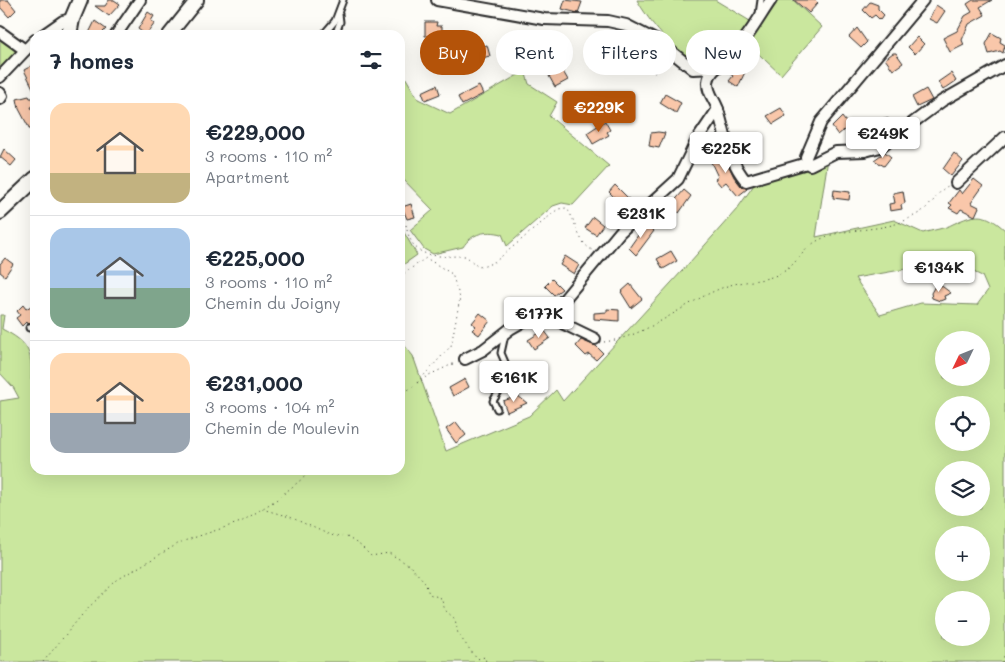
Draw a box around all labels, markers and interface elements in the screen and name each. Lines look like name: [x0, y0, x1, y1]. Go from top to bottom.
chip: Buy: [420, 30, 486, 75]
chip: Rent: [496, 30, 573, 75]
chip: Filters: [583, 30, 676, 75]
chip: New: [686, 30, 760, 75]
icon: filters: [357, 46, 385, 74]
text: 7 homes: [50, 47, 134, 74]
pin: €229K: [564, 90, 634, 133]
text: €229K: [573, 96, 625, 117]
pin: €249K: [848, 116, 918, 159]
text: €229,000: [205, 118, 305, 145]
text: €249K: [857, 122, 909, 143]
icon: home: [90, 123, 150, 183]
pin: €225K: [691, 132, 761, 174]
text: €225K: [701, 137, 751, 158]
text: 3 rooms · 110 m²: [205, 145, 332, 166]
text: Apartment: [205, 166, 290, 187]
pin: €231K: [606, 196, 676, 239]
text: €231K: [616, 202, 666, 223]
text: €225,000: [205, 244, 305, 271]
icon: home: [90, 248, 150, 308]
pin: €134K: [904, 250, 974, 293]
text: €134K: [914, 256, 964, 277]
text: 3 rooms · 110 m²: [205, 271, 332, 292]
text: Chemin du Joigny: [205, 292, 341, 313]
pin: €177K: [504, 296, 574, 339]
text: €177K: [515, 302, 563, 323]
north arrow: [935, 331, 990, 386]
map controls: [935, 331, 990, 646]
pin: €161K: [479, 360, 549, 403]
text: €161K: [490, 366, 538, 387]
text: €231,000: [205, 369, 303, 396]
icon: home: [90, 373, 150, 433]
text: 3 rooms · 104 m²: [205, 396, 335, 417]
button: locate: [935, 396, 990, 451]
text: Chemin de Moulevin: [205, 417, 359, 438]
button: layers: [935, 461, 990, 516]
button: +: [935, 526, 990, 581]
button: −: [935, 591, 990, 646]

